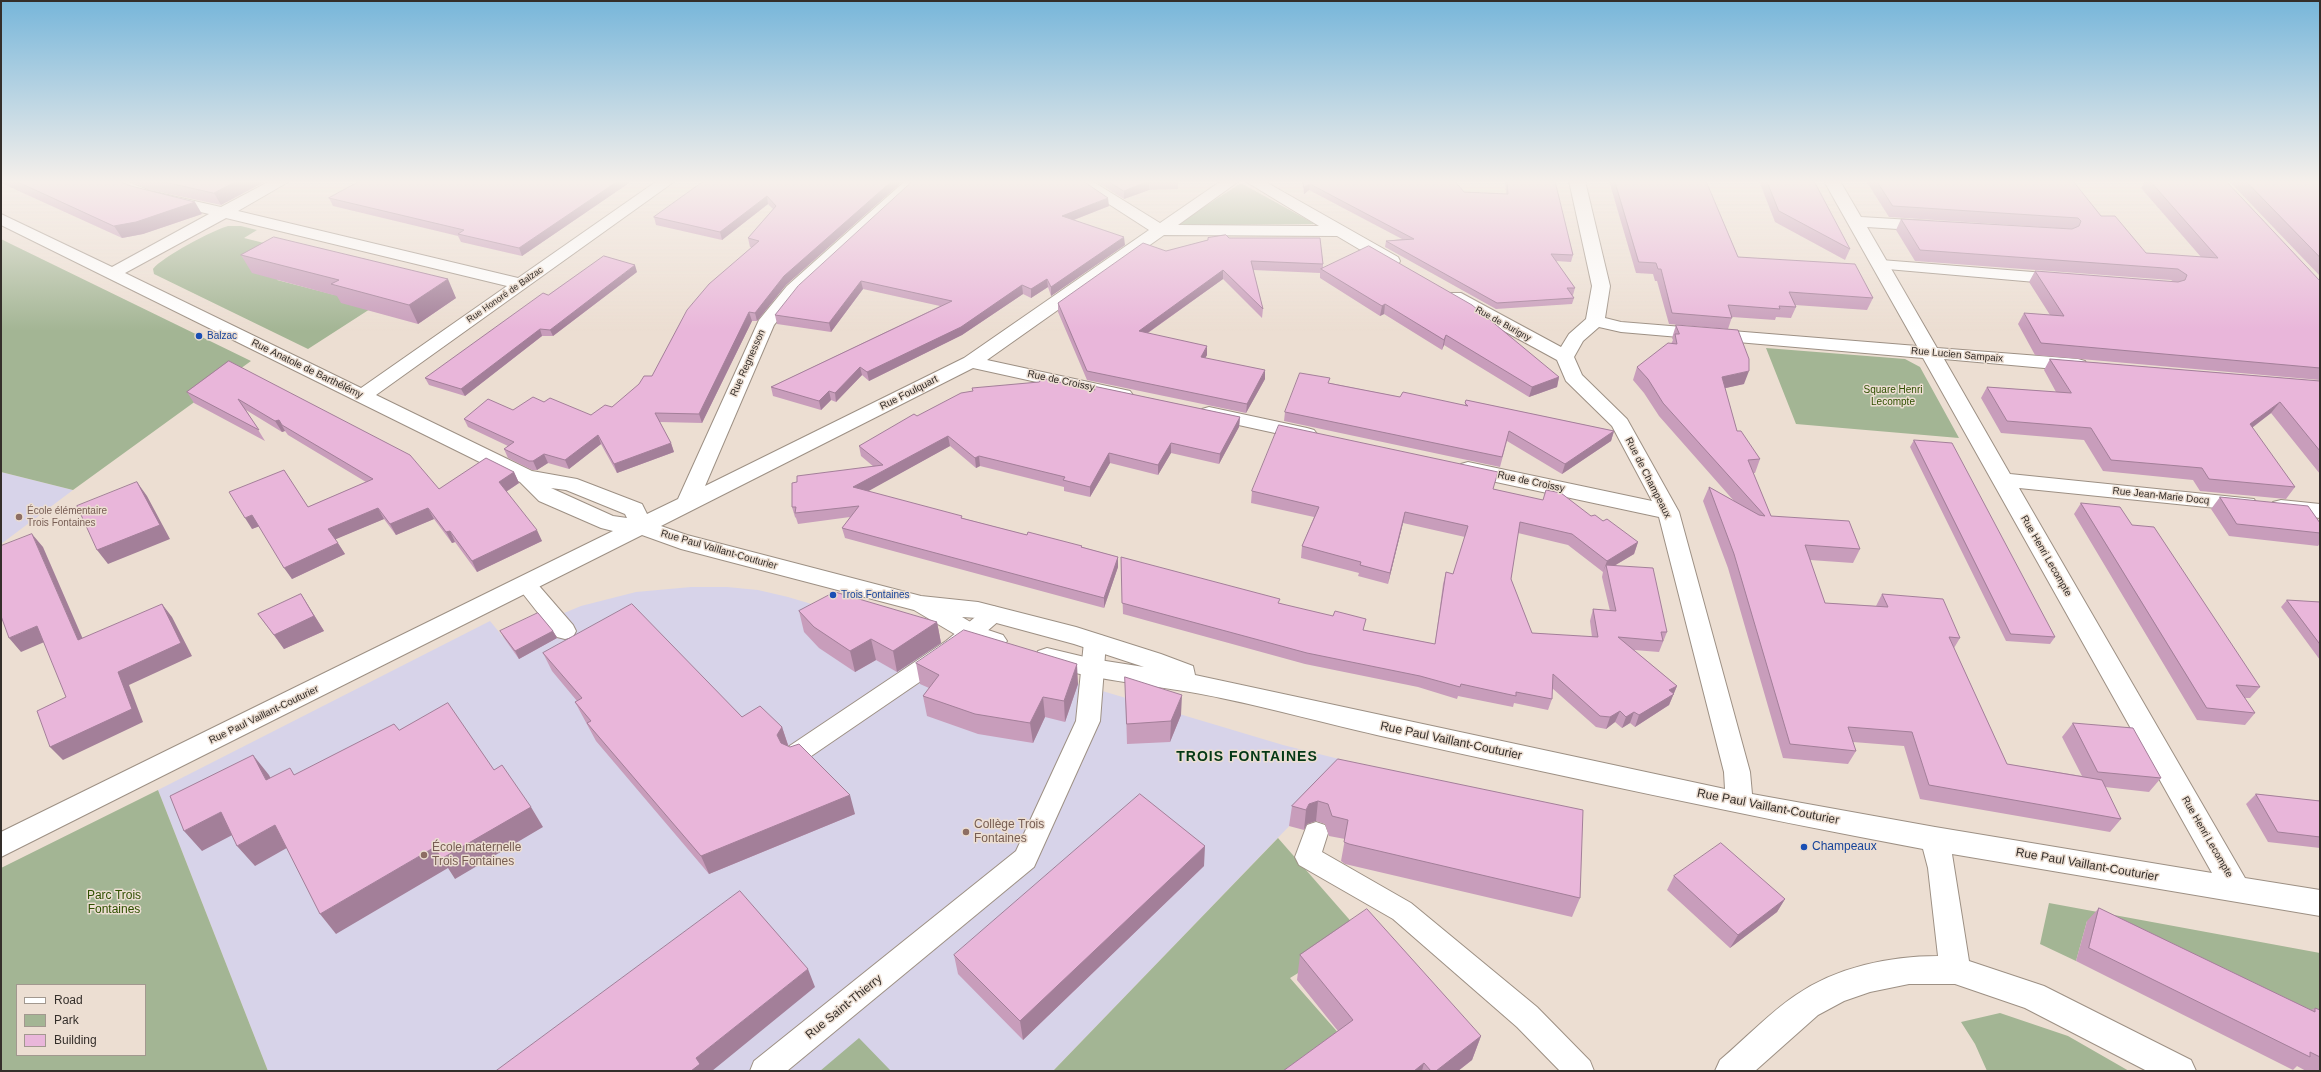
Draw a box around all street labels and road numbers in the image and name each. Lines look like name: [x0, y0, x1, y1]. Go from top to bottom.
street label: Rue Honoré de Balzac: [465, 265, 545, 325]
street label: Rue de Burigny: [1473, 304, 1533, 344]
street label: Rue Regnesson: [728, 328, 768, 398]
street label: Rue Anatole de Barthélémy: [249, 337, 365, 401]
street label: Rue Lucien Sampaix: [1911, 345, 2003, 365]
street label: Rue de Croissy: [1026, 368, 1096, 394]
street label: Rue Foulquart: [878, 373, 940, 413]
street label: Rue de Champeaux: [1622, 436, 1674, 520]
street label: Rue de Croissy: [1496, 469, 1566, 495]
street label: Rue Jean-Marie Docq: [2112, 485, 2210, 507]
street label: Rue Henri Lecompte: [2018, 513, 2074, 599]
street label: Rue Paul Vaillant-Couturier: [659, 528, 779, 572]
street label: Rue Paul Vaillant-Couturier: [207, 683, 321, 747]
street label: Rue Paul Vaillant-Couturier: [1379, 719, 1523, 763]
street label: Rue Paul Vaillant-Couturier: [1696, 786, 1840, 828]
street label: Rue Henri Lecompte: [2179, 794, 2235, 880]
street label: Rue Paul Vaillant-Couturier: [2015, 845, 2159, 885]
street label: Rue Saint-Thierry: [803, 972, 885, 1042]

